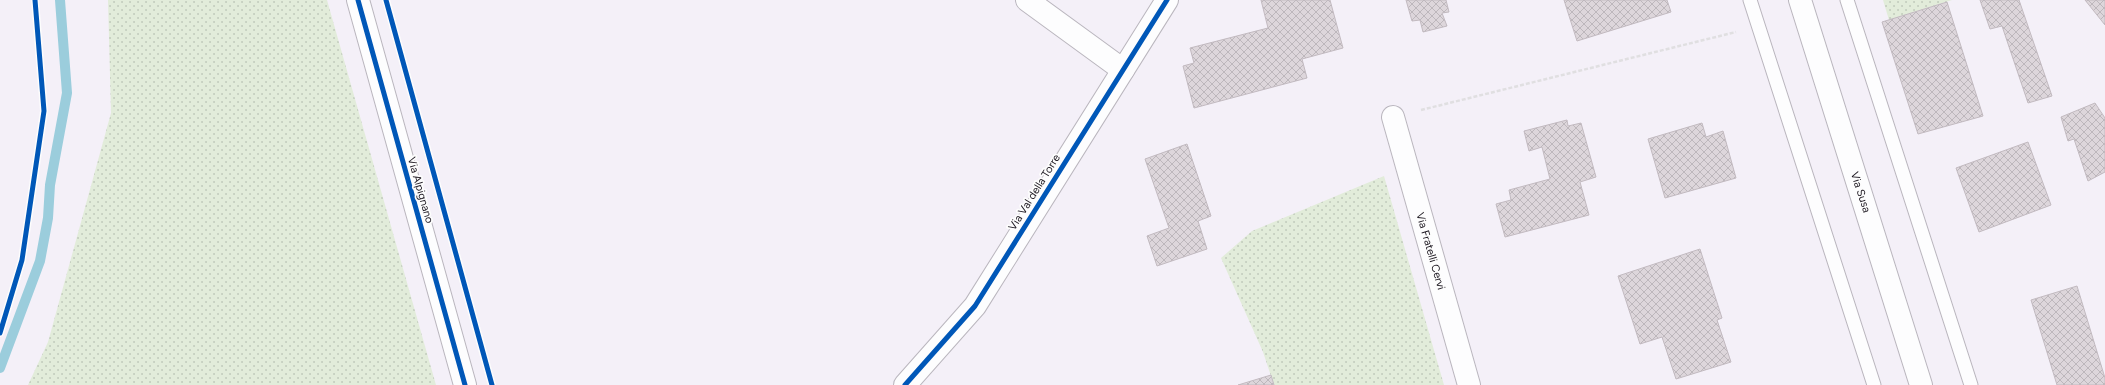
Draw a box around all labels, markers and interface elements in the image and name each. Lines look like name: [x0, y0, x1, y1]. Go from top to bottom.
street label: Via Val della Torre: [1006, 152, 1063, 233]
street label: Via Alpignano: [405, 156, 436, 225]
street label: Via Susa: [1848, 170, 1873, 214]
street label: Via Fratelli Cervi: [1413, 211, 1448, 291]

